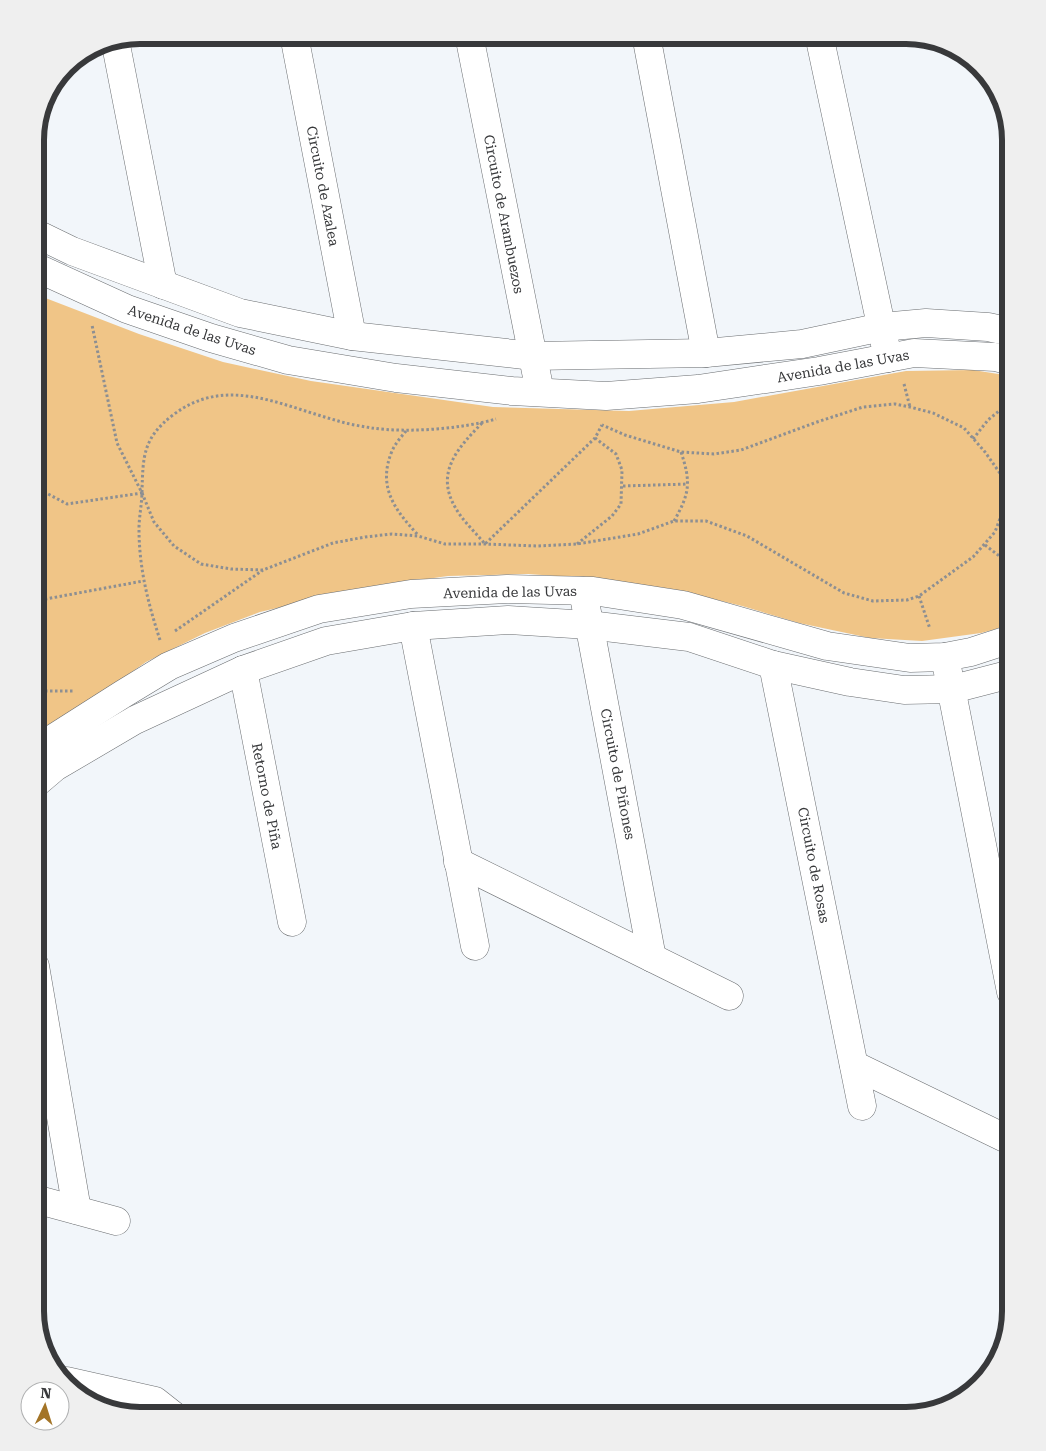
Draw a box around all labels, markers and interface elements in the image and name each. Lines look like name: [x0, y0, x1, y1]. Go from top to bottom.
street label: Circuito de Azalea: [303, 124, 343, 248]
street label: Circuito de Arambuezos: [481, 133, 527, 295]
street label: Avenida de las Uvas: [126, 302, 258, 358]
street label: Avenida de las Uvas: [776, 346, 911, 385]
street label: Avenida de las Uvas: [443, 583, 577, 601]
street label: Circuito de Piñones: [597, 707, 639, 841]
street label: Retorno de Piña: [249, 741, 285, 851]
street label: Circuito de Rosas: [795, 806, 833, 925]
north arrow: [20, 1381, 70, 1431]
text: N: [40, 1385, 52, 1401]

